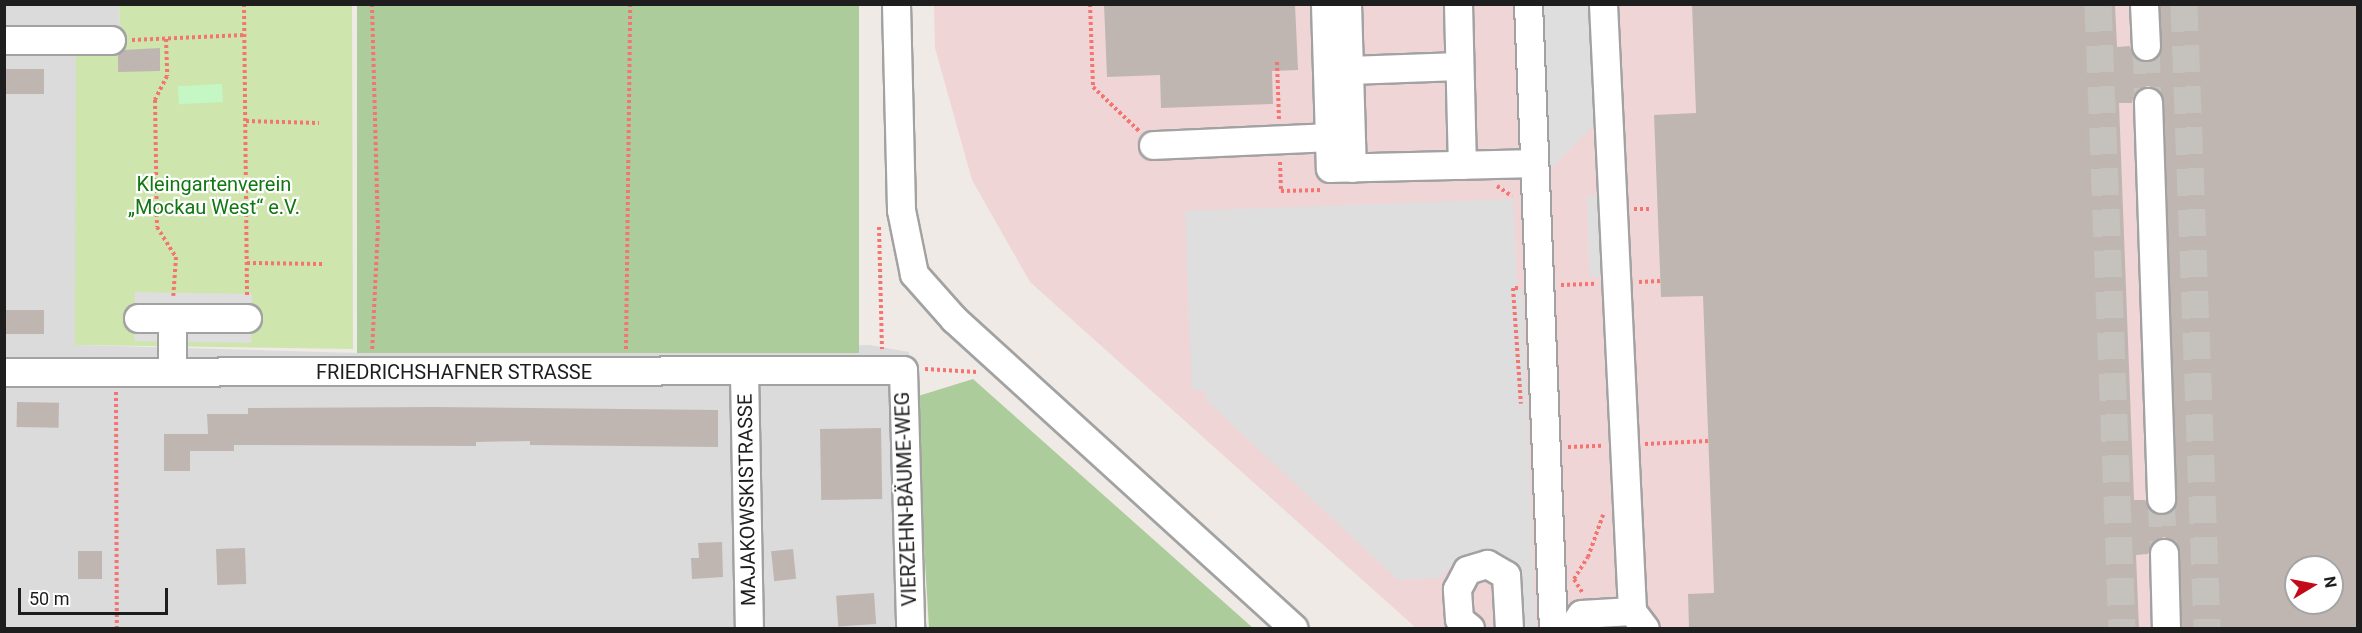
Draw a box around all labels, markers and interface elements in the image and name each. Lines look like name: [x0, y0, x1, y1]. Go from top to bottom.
park label: Kleingartenverein „Mockau West“ e.V.: [128, 173, 300, 220]
street label: FRIEDRICHSHAFNER STRASSE: [316, 360, 592, 384]
street label: VIERZEHN-BÄUME-WEG: [890, 391, 922, 607]
street label: MAJAKOWSKISTRASSE: [733, 394, 761, 606]
north arrow: [2284, 555, 2344, 615]
text: N: [2320, 575, 2341, 589]
scale bar: [21, 576, 171, 614]
text: 50 m: [29, 588, 69, 609]

